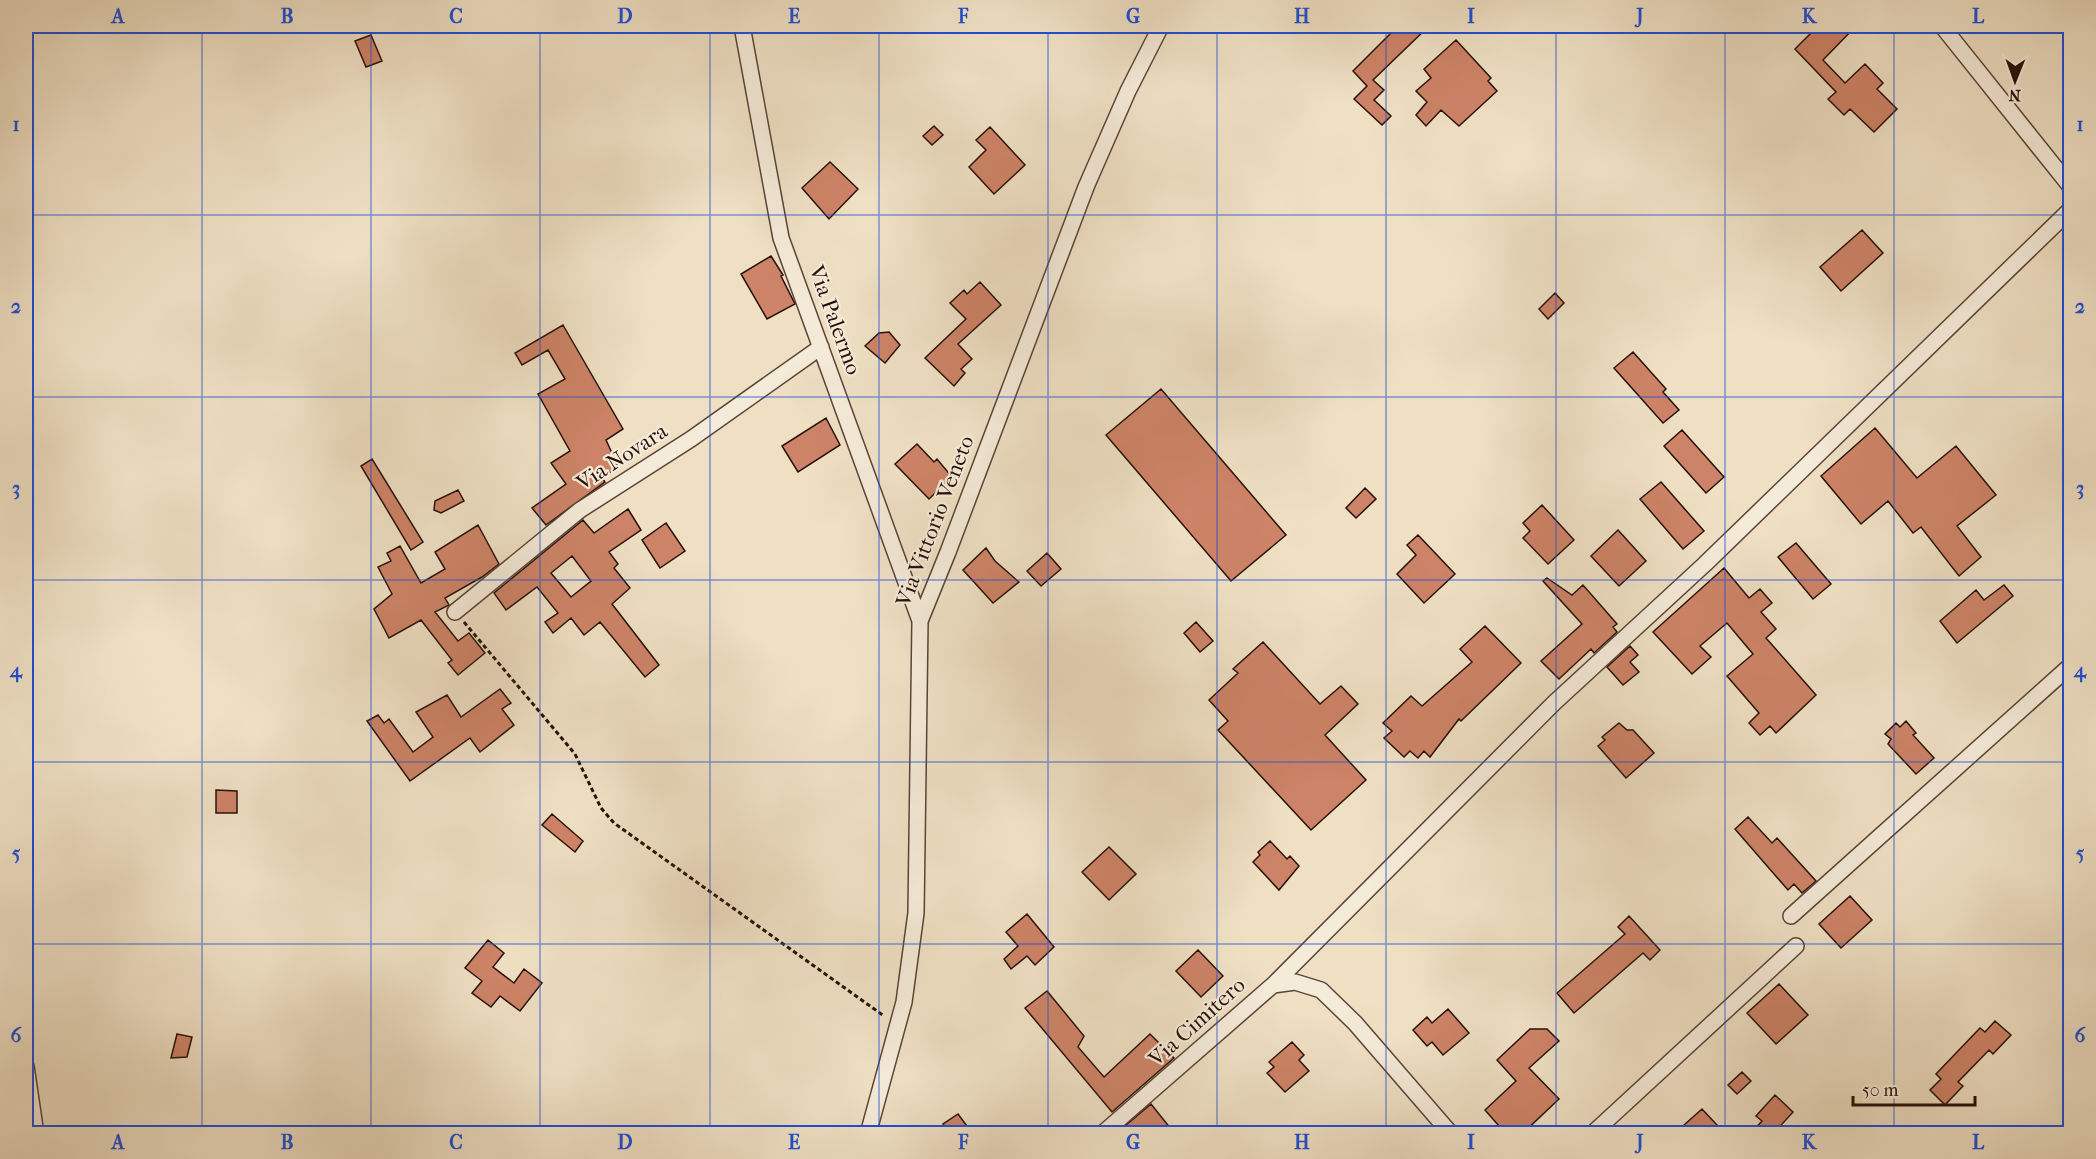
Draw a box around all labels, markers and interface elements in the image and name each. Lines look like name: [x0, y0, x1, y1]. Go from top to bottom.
text: A: [110, 5, 126, 28]
text: B: [280, 5, 294, 28]
text: C: [449, 5, 463, 28]
text: D: [617, 5, 633, 28]
text: E: [788, 5, 800, 28]
text: F: [957, 5, 969, 28]
text: G: [1126, 5, 1140, 28]
text: H: [1294, 5, 1310, 28]
text: I: [1467, 5, 1475, 28]
text: J: [1634, 5, 1644, 28]
text: K: [1802, 5, 1818, 28]
text: L: [1972, 5, 1985, 28]
north arrow: [1985, 51, 2045, 111]
text: N: [2008, 86, 2021, 105]
text: 1: [12, 113, 20, 136]
text: 1: [2076, 113, 2084, 136]
street label: Via Palermo: [803, 261, 867, 378]
text: 2: [11, 295, 21, 318]
text: 2: [2075, 295, 2085, 318]
street label: Via Novara: [571, 418, 673, 497]
street label: Via Vittorio Veneto: [890, 432, 980, 611]
text: 3: [12, 477, 20, 500]
text: 3: [2076, 477, 2084, 500]
text: 4: [9, 659, 23, 683]
text: 4: [2073, 659, 2087, 683]
text: 5: [12, 842, 21, 865]
text: 5: [2076, 842, 2085, 865]
street label: Via Cimitero: [1143, 972, 1251, 1073]
text: 6: [11, 1024, 23, 1047]
text: 6: [2075, 1024, 2087, 1047]
scale bar: [1853, 1069, 1974, 1107]
text: 50 m: [1862, 1080, 1899, 1101]
text: A: [110, 1131, 126, 1154]
text: B: [280, 1131, 294, 1154]
text: C: [449, 1131, 463, 1154]
text: D: [617, 1131, 633, 1154]
text: E: [788, 1131, 800, 1154]
text: F: [957, 1131, 969, 1154]
text: G: [1126, 1131, 1140, 1154]
text: H: [1294, 1131, 1310, 1154]
text: I: [1467, 1131, 1475, 1154]
text: J: [1634, 1131, 1644, 1154]
text: K: [1802, 1131, 1818, 1154]
text: L: [1972, 1131, 1985, 1154]

